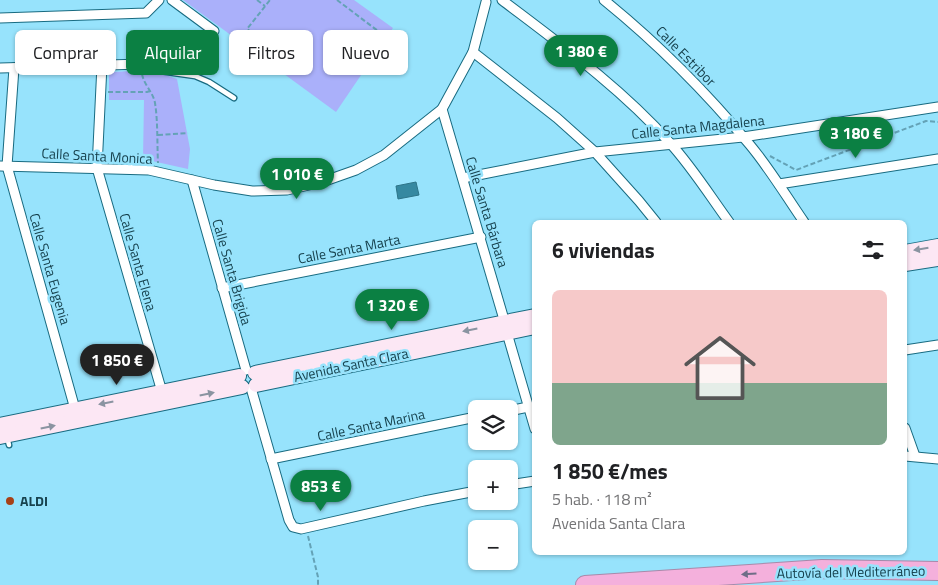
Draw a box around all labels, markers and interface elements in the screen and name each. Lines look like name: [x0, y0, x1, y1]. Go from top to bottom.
street label: Calle Estribor: [651, 21, 721, 91]
chip: Comprar: [15, 30, 116, 75]
chip: Alquilar: [126, 30, 219, 75]
chip: Filtros: [229, 30, 313, 75]
chip: Nuevo: [323, 30, 408, 75]
pin: 1 380 €: [535, 34, 627, 77]
text: 1 380 €: [555, 39, 607, 63]
street label: Calle Santa Magdalena: [630, 109, 765, 144]
pin: 3 180 €: [810, 116, 902, 159]
text: 3 180 €: [830, 121, 882, 145]
street label: Calle Santa Monica: [41, 142, 153, 169]
street label: Calle Santa Bárbara: [461, 154, 514, 270]
pin: 1 010 €: [251, 158, 343, 200]
text: 1 010 €: [271, 162, 323, 186]
street label: Calle Santa Elena: [114, 210, 162, 313]
street label: Calle Santa Eugenia: [25, 211, 76, 327]
street label: Calle Santa Brigida: [207, 216, 258, 327]
street label: Calle Santa Marta: [296, 228, 402, 269]
text: 6 viviendas: [552, 234, 655, 266]
icon: filters: [859, 236, 887, 264]
one-way arrow: [913, 245, 929, 253]
pin: 1 320 €: [346, 288, 438, 331]
text: 1 320 €: [366, 293, 418, 317]
icon: home: [675, 323, 765, 413]
one-way arrow: [462, 326, 478, 334]
street label: Avenida Santa Clara: [292, 342, 410, 387]
pin: 1 850 €: [71, 344, 163, 386]
text: 1 850 €: [91, 348, 143, 372]
one-way arrow: [199, 390, 215, 398]
one-way arrow: [97, 400, 113, 408]
map controls: [468, 400, 518, 570]
button: layers: [468, 400, 518, 450]
street label: Calle Santa Marina: [315, 403, 427, 446]
one-way arrow: [40, 423, 55, 431]
text: 1 850 €/mes: [552, 455, 668, 487]
button: +: [468, 460, 518, 510]
pin: 853 €: [286, 470, 356, 512]
text: 853 €: [301, 474, 341, 498]
text: 5 hab. · 118 m²: [552, 487, 652, 511]
place label: ALDI: [20, 490, 48, 511]
marker: ALDI: [4, 495, 16, 507]
text: Avenida Santa Clara: [552, 511, 685, 535]
button: −: [468, 520, 518, 570]
street label: Autovía del Mediterráneo: [777, 560, 925, 583]
one-way arrow: [741, 570, 757, 578]

